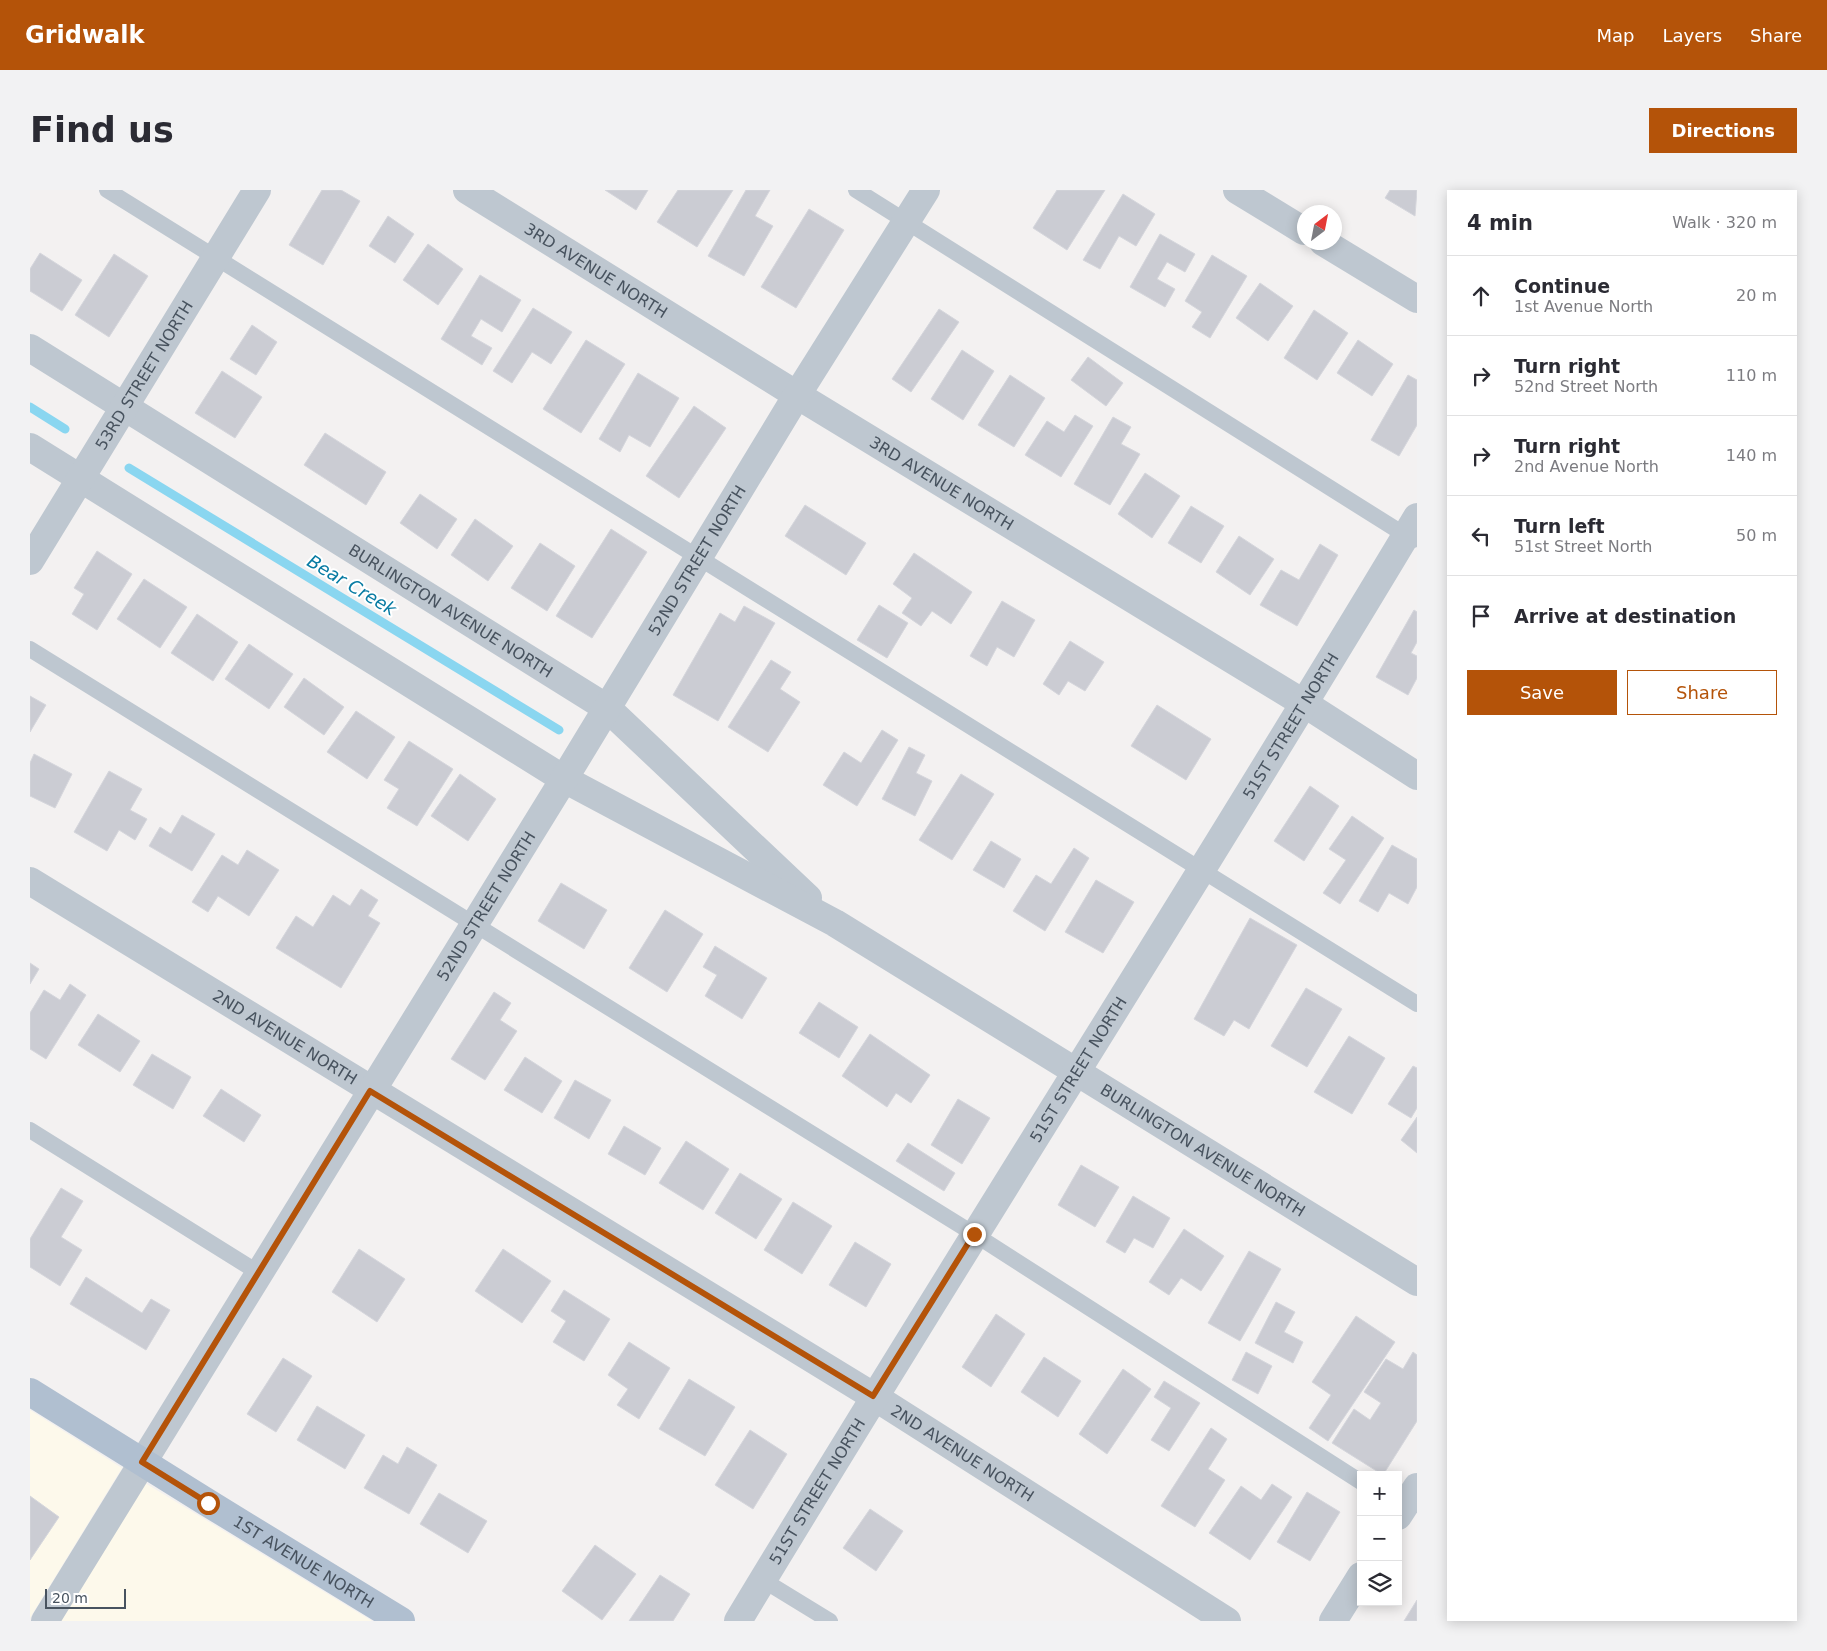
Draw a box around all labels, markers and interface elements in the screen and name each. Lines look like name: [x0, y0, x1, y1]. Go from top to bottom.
text: Gridwalk: [25, 21, 145, 49]
text: Map: [1596, 25, 1634, 46]
text: Layers: [1662, 25, 1722, 46]
text: Share: [1750, 25, 1802, 46]
button: Directions: [1649, 108, 1797, 153]
text: Find us: [30, 110, 174, 150]
north arrow: [1297, 205, 1342, 250]
text: 4 min: [1467, 211, 1533, 235]
text: Walk · 320 m: [1672, 213, 1777, 232]
street label: 3RD AVENUE NORTH: [521, 219, 671, 322]
text: Continue: [1514, 275, 1610, 297]
icon: ahead: [1467, 282, 1495, 310]
text: 20 m: [1736, 286, 1777, 305]
street label: 53RD STREET NORTH: [91, 297, 197, 453]
text: 1st Avenue North: [1514, 297, 1653, 316]
text: Turn right: [1514, 355, 1620, 377]
icon: right: [1467, 362, 1495, 390]
text: 110 m: [1726, 366, 1777, 385]
text: 52nd Street North: [1514, 377, 1658, 396]
street label: 3RD AVENUE NORTH: [866, 432, 1017, 534]
text: Turn right: [1514, 435, 1620, 457]
icon: right: [1467, 442, 1495, 470]
text: 140 m: [1726, 446, 1777, 465]
text: 2nd Avenue North: [1514, 457, 1659, 476]
street label: 52ND STREET NORTH: [644, 482, 750, 639]
text: Turn left: [1514, 515, 1605, 537]
icon: left: [1467, 522, 1495, 550]
text: 50 m: [1736, 526, 1777, 545]
text: 51st Street North: [1514, 537, 1653, 556]
street label: BURLINGTON AVENUE NORTH: [345, 540, 556, 681]
water label: Bear Creek: [304, 550, 402, 621]
icon: arrive: [1467, 602, 1495, 630]
text: Arrive at destination: [1514, 605, 1736, 627]
street label: 51ST STREET NORTH: [1238, 649, 1342, 802]
button: Save: [1467, 670, 1617, 715]
button: Share: [1627, 670, 1777, 715]
street label: 52ND STREET NORTH: [432, 828, 539, 984]
street label: 2ND AVENUE NORTH: [209, 986, 361, 1088]
street label: 51ST STREET NORTH: [1025, 993, 1130, 1146]
street label: BURLINGTON AVENUE NORTH: [1097, 1080, 1309, 1220]
route end: [963, 1223, 986, 1246]
street label: 2ND AVENUE NORTH: [888, 1400, 1038, 1505]
street label: 51ST STREET NORTH: [765, 1415, 869, 1568]
map controls: [1357, 1471, 1402, 1606]
button: +: [1357, 1471, 1402, 1516]
route start: [197, 1492, 220, 1515]
street label: 1ST AVENUE NORTH: [230, 1511, 378, 1612]
button: −: [1357, 1516, 1402, 1561]
button: layers: [1357, 1561, 1402, 1606]
scale bar: [45, 1586, 126, 1609]
text: 20 m: [52, 1590, 88, 1606]

